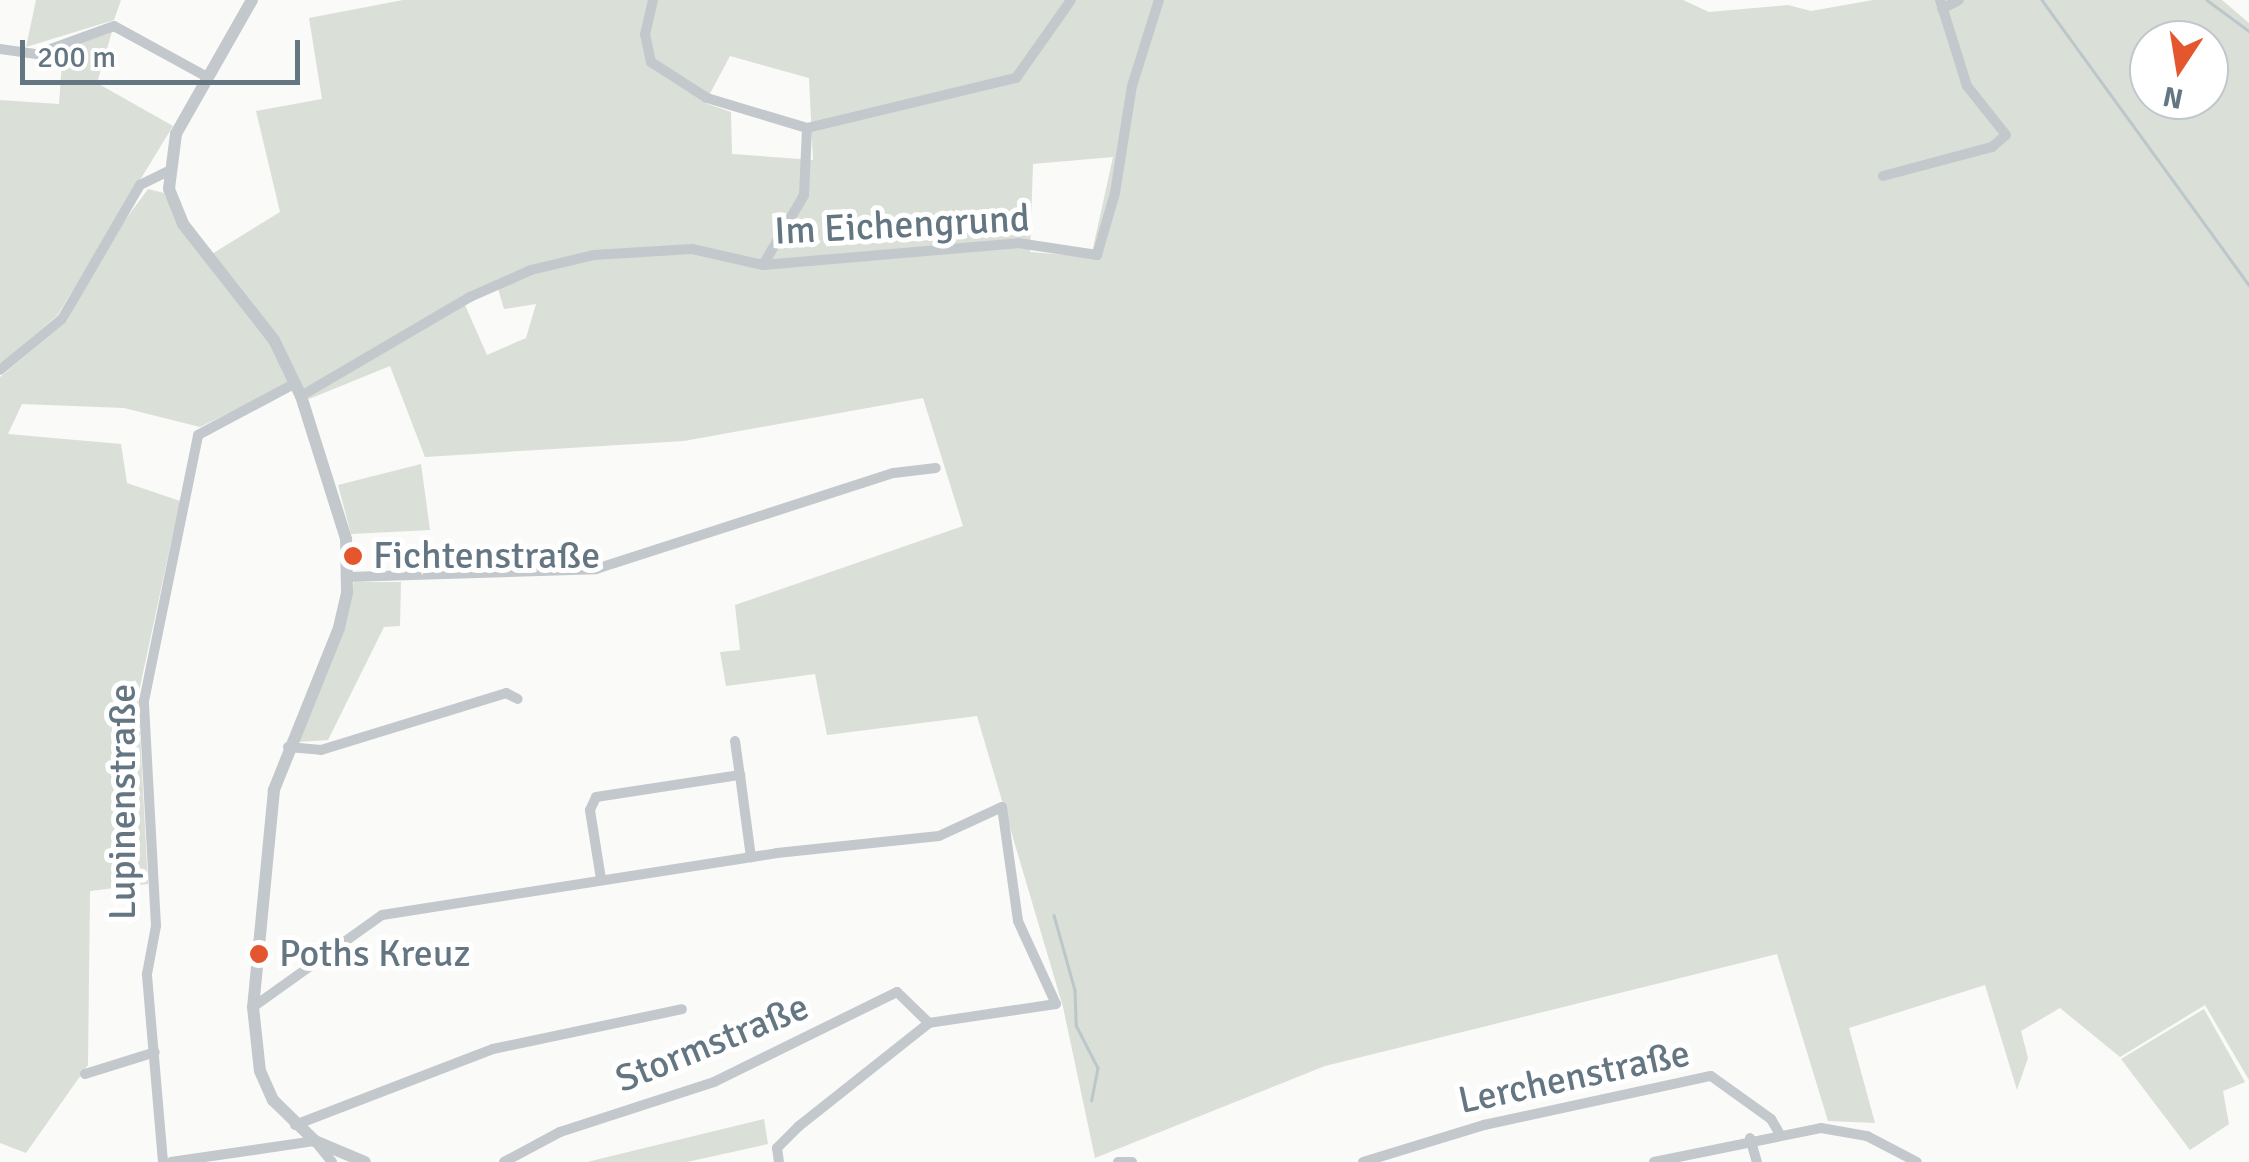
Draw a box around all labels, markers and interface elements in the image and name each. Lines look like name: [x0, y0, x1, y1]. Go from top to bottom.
scale bar: [25, 20, 305, 82]
north arrow: [2129, 20, 2229, 120]
text: 200 m: [37, 39, 116, 76]
text: N: [2160, 79, 2186, 116]
street label: Im Eichengrund: [773, 196, 1031, 254]
place label: Fichtenstraße: [373, 533, 600, 579]
marker: Fichtenstraße: [342, 545, 364, 567]
street label: Lupinenstraße: [100, 684, 146, 920]
place label: Poths Kreuz: [279, 931, 471, 977]
marker: Poths Kreuz: [248, 943, 270, 965]
street label: Stormstraße: [609, 984, 815, 1102]
street label: Lerchenstraße: [1454, 1030, 1694, 1124]

